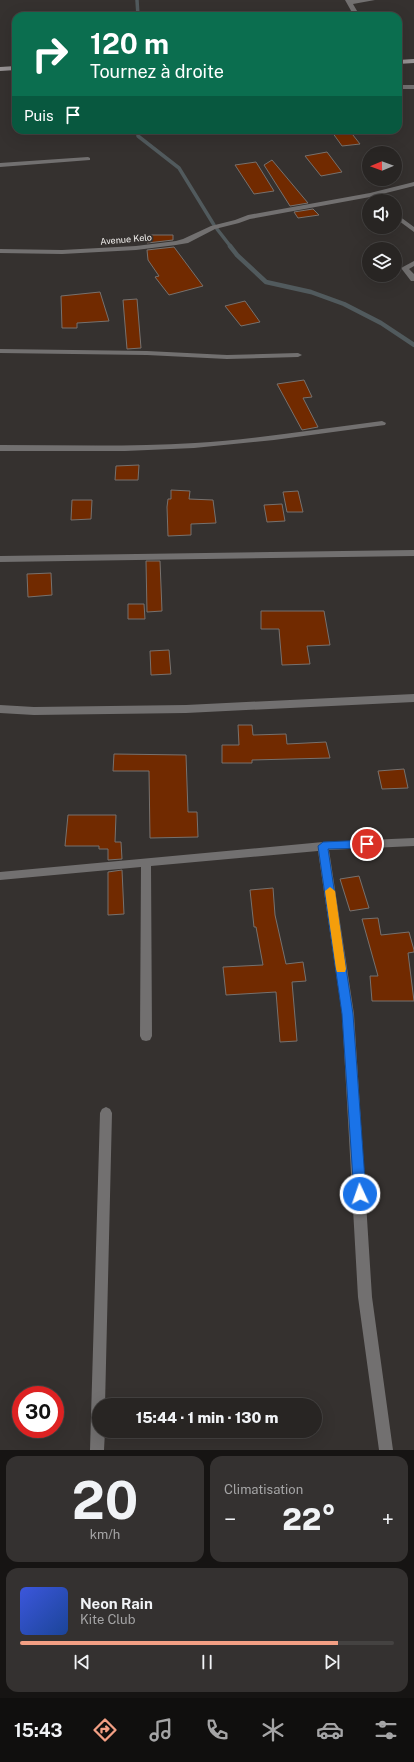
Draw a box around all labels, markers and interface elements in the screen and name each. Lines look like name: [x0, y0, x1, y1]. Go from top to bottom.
text: 120 m: [90, 27, 169, 60]
icon: right: [24, 28, 76, 80]
text: Tournez à droite: [90, 61, 224, 82]
icon: arrive: [62, 104, 84, 126]
text: Puis: [24, 107, 54, 124]
north arrow: [362, 146, 402, 186]
map controls: [362, 146, 402, 282]
button: sound: [362, 194, 402, 234]
street label: Avenue Kelo: [100, 231, 152, 247]
button: layers: [362, 242, 402, 282]
pin: [350, 827, 384, 861]
icon: arrive: [356, 833, 378, 855]
position arrow: [339, 1173, 381, 1215]
speed limit sign: 30: [12, 1386, 64, 1438]
text: 15:44 · 1 min · 130 m: [136, 1409, 278, 1426]
text: 20: [72, 1470, 138, 1531]
text: Climatisation: [224, 1482, 303, 1497]
text: 22°: [282, 1501, 336, 1537]
text: −: [224, 1506, 236, 1532]
text: +: [382, 1506, 394, 1532]
text: km/h: [90, 1527, 120, 1542]
text: Neon Rain: [80, 1595, 153, 1612]
text: Kite Club: [80, 1612, 135, 1627]
icon: previous: [71, 1651, 93, 1673]
icon: pause: [196, 1651, 218, 1673]
icon: next: [321, 1651, 343, 1673]
icon: directions: [91, 1716, 119, 1744]
icon: music: [147, 1716, 175, 1744]
icon: phone: [203, 1716, 231, 1744]
icon: climate: [259, 1716, 287, 1744]
icon: car: [316, 1716, 344, 1744]
icon: filters: [372, 1716, 400, 1744]
text: 15:43: [14, 1720, 63, 1741]

